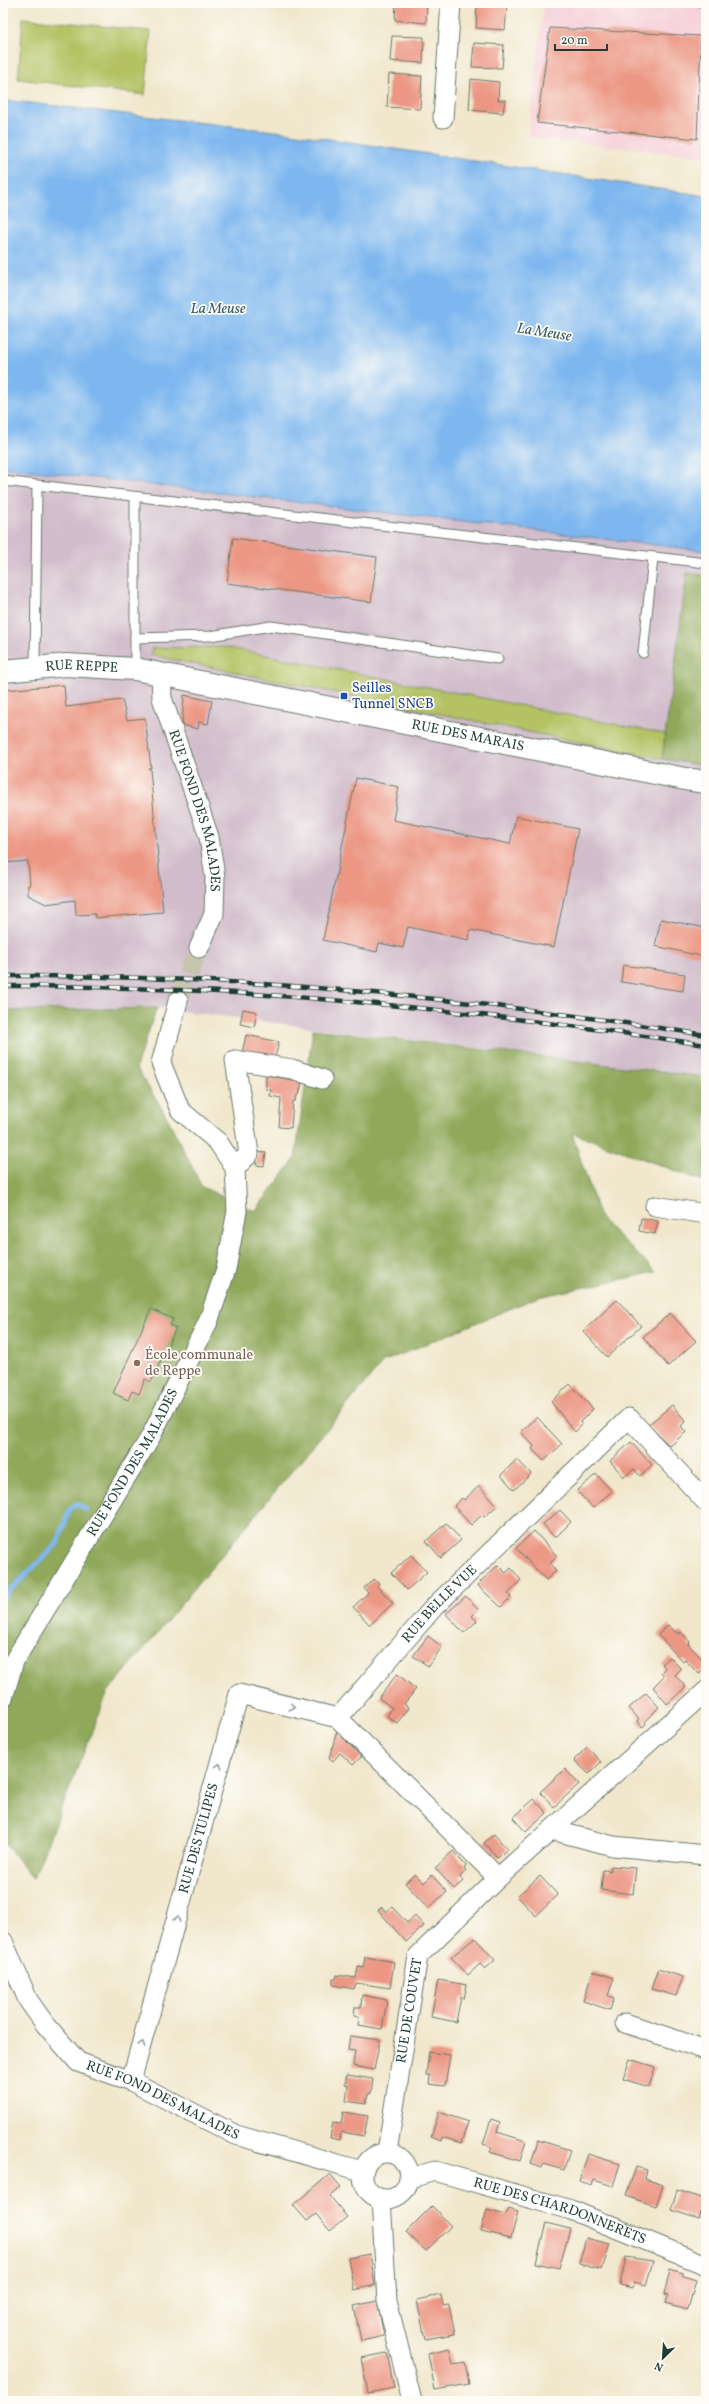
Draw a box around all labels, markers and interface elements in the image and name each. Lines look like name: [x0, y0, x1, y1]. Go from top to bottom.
scale bar: [555, 26, 607, 52]
text: 20 m: [561, 33, 588, 49]
water label: La Meuse: [191, 299, 246, 320]
water label: La Meuse: [515, 318, 573, 348]
street label: RUE REPPE: [44, 655, 119, 677]
place label: Seilles Tunnel SNCB: [352, 679, 434, 714]
marker: Seilles Tunnel SNCB: [339, 691, 349, 701]
street label: RUE DES MARAIS: [410, 715, 526, 756]
street label: RUE FOND DES MALADES: [164, 727, 225, 892]
place label: École communale de Reppe: [145, 1346, 253, 1381]
marker: École communale de Reppe: [132, 1358, 142, 1368]
street label: RUE FOND DES MALADES: [83, 1385, 183, 1540]
street label: RUE BELLE VUE: [398, 1561, 481, 1647]
one-way arrow: [289, 1702, 295, 1710]
one-way arrow: [214, 1763, 223, 1770]
street label: RUE DES TULIPES: [174, 1781, 223, 1896]
one-way arrow: [172, 1915, 180, 1922]
street label: RUE DE COUVET: [392, 1957, 427, 2065]
one-way arrow: [137, 2041, 145, 2047]
street label: RUE FOND DES MALADES: [83, 2056, 243, 2145]
street label: RUE DES CHARDONNERETS: [471, 2173, 649, 2249]
north arrow: [643, 2338, 683, 2378]
text: N: [653, 2357, 666, 2374]

